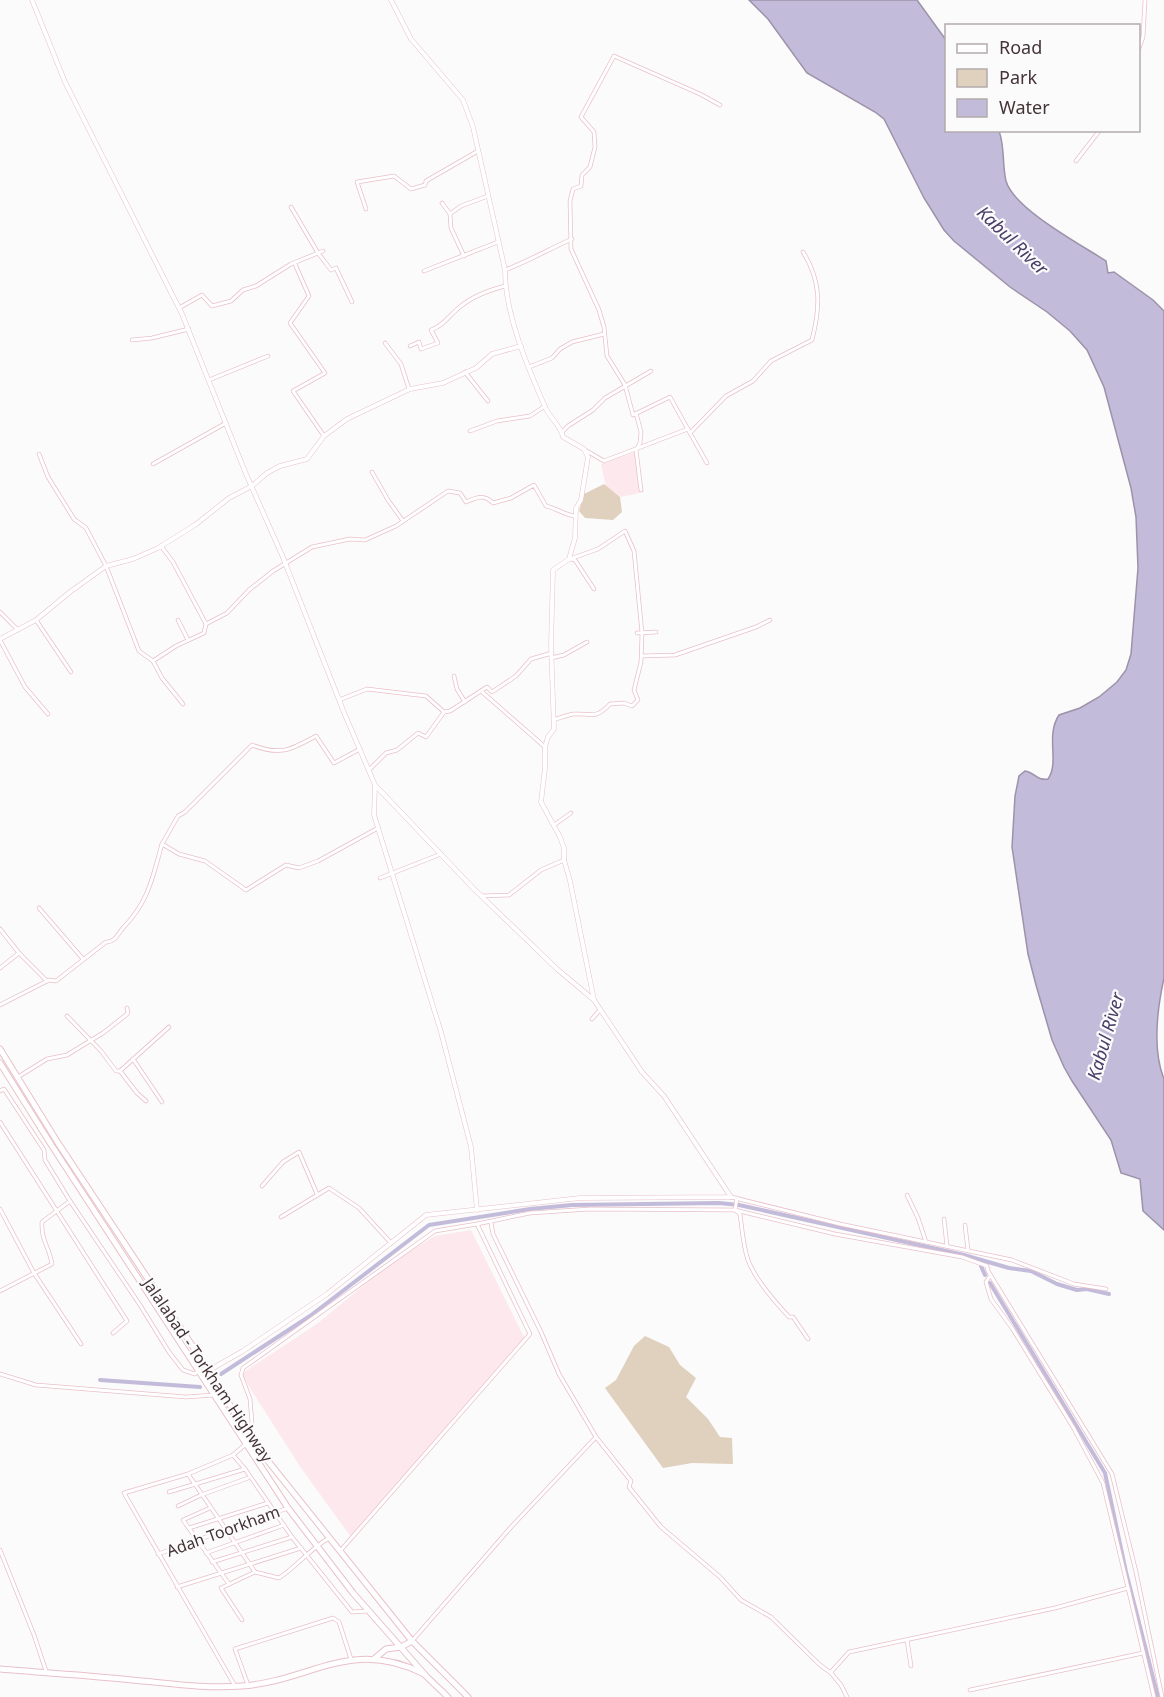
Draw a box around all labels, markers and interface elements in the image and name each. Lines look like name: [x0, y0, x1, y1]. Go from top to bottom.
legend: [945, 24, 1140, 132]
text: Road: [999, 35, 1042, 59]
text: Park: [999, 65, 1037, 89]
text: Water: [999, 95, 1050, 119]
water label: Kabul River: [972, 200, 1054, 280]
water label: Kabul River: [1081, 989, 1129, 1083]
street label: Jalalabad - Torkham Highway: [137, 1272, 278, 1467]
street label: Adah Toorkham: [163, 1500, 283, 1562]

